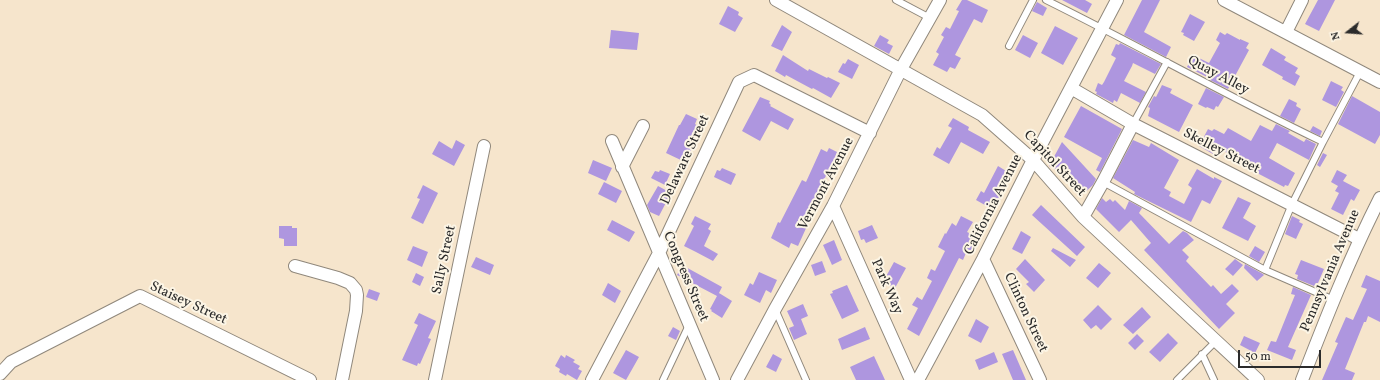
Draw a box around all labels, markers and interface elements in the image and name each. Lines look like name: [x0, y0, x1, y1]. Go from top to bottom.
north arrow: [1328, 12, 1368, 52]
text: N: [1328, 30, 1344, 42]
street label: Quay Alley: [1184, 53, 1252, 99]
street label: Delaware Street: [658, 112, 714, 208]
street label: Skelley Street: [1180, 126, 1262, 178]
street label: Capitol Street: [1019, 128, 1089, 200]
street label: Vermont Avenue: [796, 135, 858, 233]
street label: California Avenue: [961, 152, 1027, 258]
street label: Pennsylvania Avenue: [1298, 207, 1364, 335]
street label: Sally Street: [429, 224, 461, 296]
street label: Congress Street: [658, 229, 712, 325]
street label: Park Way: [866, 257, 906, 317]
street label: Clinton Street: [999, 270, 1051, 356]
street label: Staisey Street: [147, 279, 229, 329]
scale bar: [1240, 342, 1323, 368]
text: 50 m: [1245, 349, 1271, 365]

